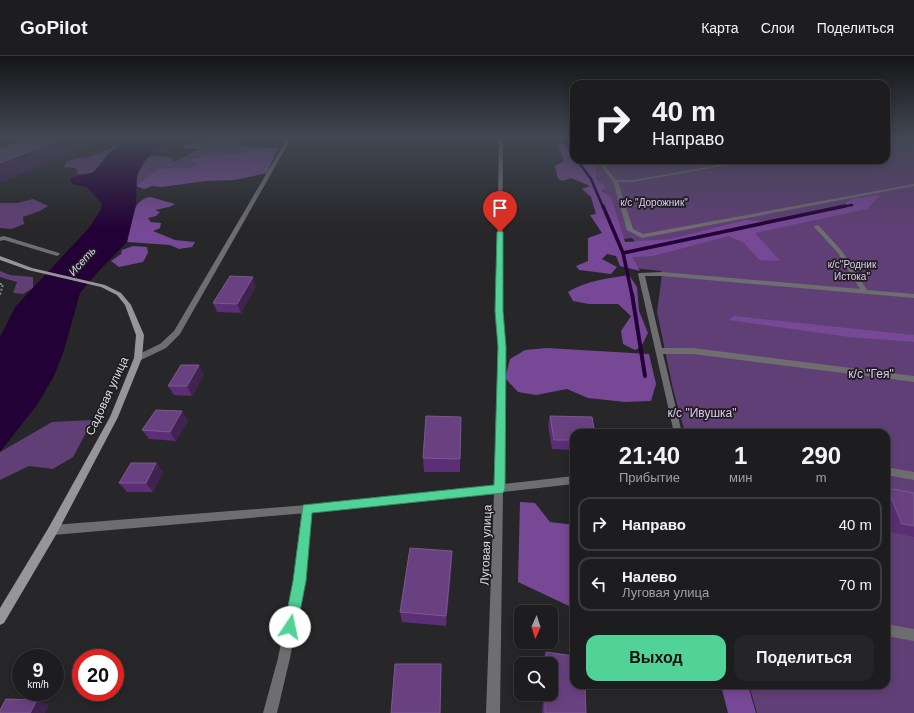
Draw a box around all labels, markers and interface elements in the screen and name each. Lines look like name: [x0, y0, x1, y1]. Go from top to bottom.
text: GoPilot: [20, 17, 88, 38]
text: Карта: [701, 20, 739, 36]
text: Слои: [761, 20, 795, 36]
text: Поделиться: [817, 20, 894, 36]
icon: right: [586, 96, 638, 148]
text: 40 m: [652, 96, 716, 127]
text: Направо: [652, 129, 724, 149]
pin: [483, 191, 517, 232]
icon: arrive: [489, 197, 511, 219]
park label: к/с "Дорожник": [620, 197, 688, 208]
water label: Исеть: [66, 244, 98, 278]
park label: к/с"Родник Истока": [828, 259, 877, 282]
street label: Садовая улица: [83, 354, 131, 437]
park label: к/с "Гея": [848, 367, 894, 381]
park label: к/с "Ивушка": [668, 406, 737, 420]
text: 21:40: [619, 442, 680, 469]
text: 1: [734, 442, 747, 469]
text: 290: [801, 442, 841, 469]
text: Прибытие: [619, 470, 680, 485]
text: мин: [729, 470, 752, 485]
text: m: [816, 470, 827, 485]
street label: Луговая улица: [478, 504, 494, 585]
icon: right: [588, 513, 610, 535]
text: Направо: [622, 516, 686, 533]
text: 40 m: [839, 516, 872, 533]
text: Налево: [622, 568, 677, 585]
icon: left: [588, 573, 610, 595]
text: 70 m: [839, 576, 872, 593]
text: Луговая улица: [622, 585, 709, 600]
north arrow: [514, 605, 558, 649]
map controls: [514, 605, 558, 701]
position arrow: [269, 606, 311, 648]
button: Выход: [586, 635, 726, 681]
button: Поделиться: [734, 635, 874, 681]
speed limit sign: 20: [72, 649, 124, 701]
button: search: [514, 657, 558, 701]
text: 9: [32, 659, 44, 681]
text: km/h: [27, 679, 49, 690]

